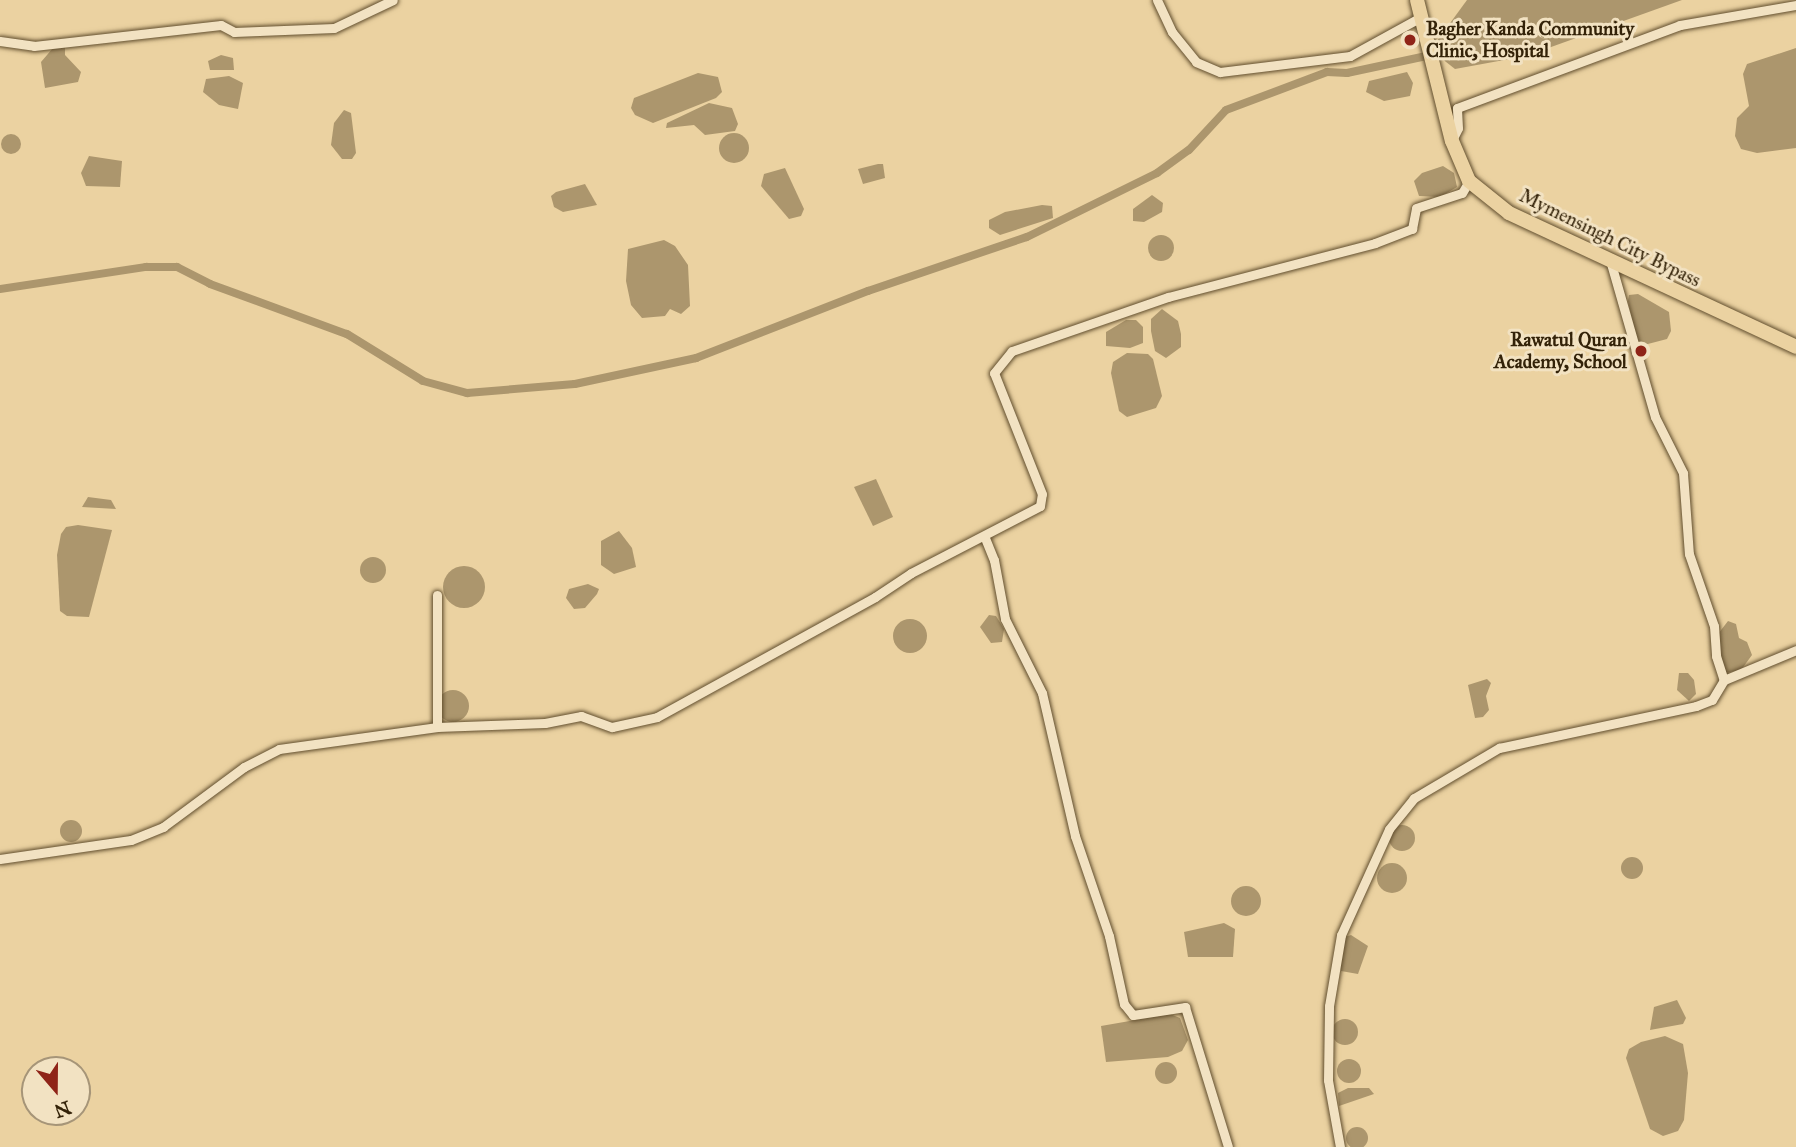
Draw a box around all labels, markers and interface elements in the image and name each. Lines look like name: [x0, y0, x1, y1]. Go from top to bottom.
place label: Bagher Kanda Community Clinic, Hospital: [1426, 18, 1634, 62]
marker: Bagher Kanda Community Clinic, Hospital: [1400, 30, 1420, 50]
street label: Mymensingh City Bypass: [1516, 184, 1704, 292]
place label: Rawatul Quran Academy, School: [1494, 329, 1627, 373]
marker: Rawatul Quran Academy, School: [1633, 343, 1649, 359]
north arrow: [21, 1056, 91, 1126]
text: N: [51, 1096, 74, 1123]

